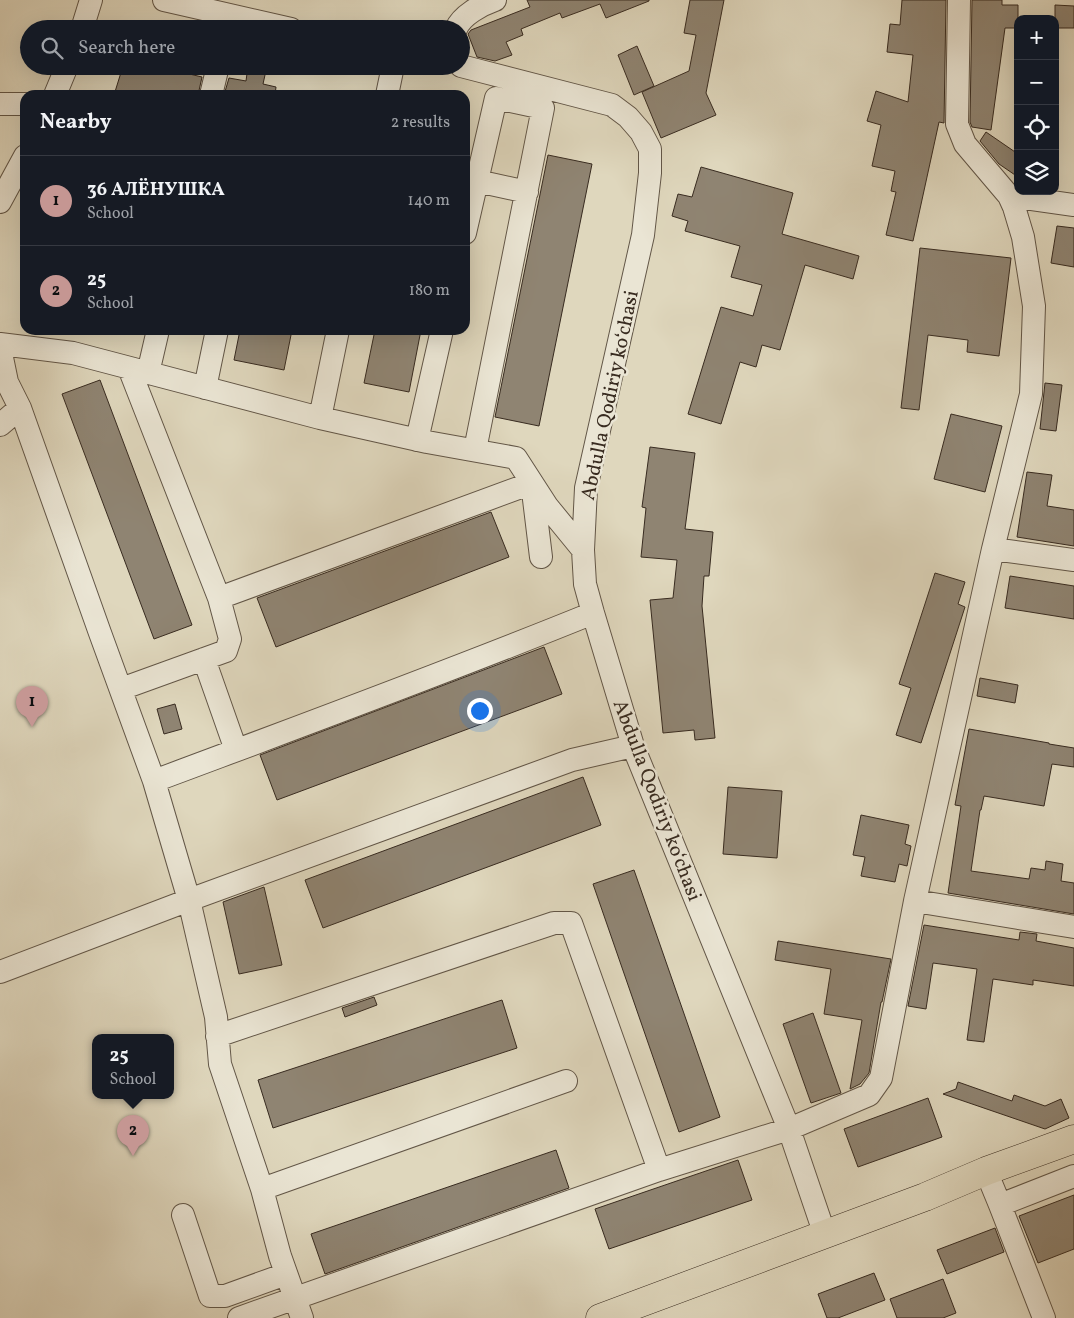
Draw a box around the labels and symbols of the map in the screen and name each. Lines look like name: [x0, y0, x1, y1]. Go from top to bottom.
street label: Abdulla Qodiriy koʻchasi: [575, 288, 647, 503]
pin: 1: [16, 686, 48, 727]
street label: Abdulla Qodiriy koʻchasi: [605, 696, 708, 906]
your location: [467, 698, 493, 724]
pin: 2: [117, 1115, 149, 1156]

